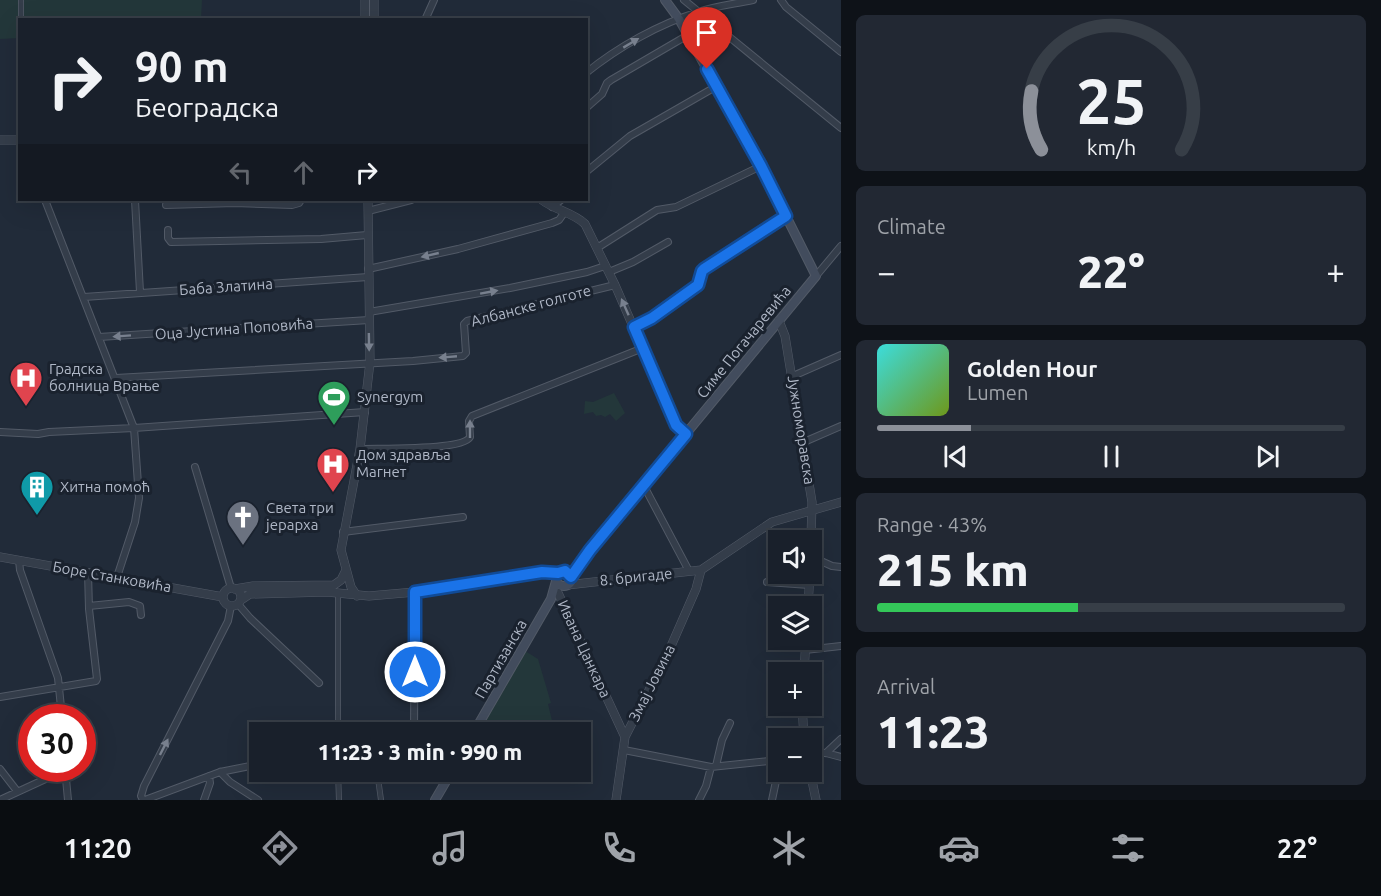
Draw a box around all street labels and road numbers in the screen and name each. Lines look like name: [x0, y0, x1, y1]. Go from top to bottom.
street label: Баба Златина: [179, 275, 273, 298]
street label: Албанске голготе: [469, 281, 593, 330]
street label: Симе Погачаревића: [693, 282, 794, 401]
street label: Оца Јустина Поповића: [154, 314, 314, 343]
street label: Јужноморавска: [784, 374, 819, 486]
street label: Боре Станковића: [51, 558, 173, 595]
street label: 8. бригаде: [599, 564, 673, 589]
street label: Ивана Цанкара: [554, 597, 614, 700]
street label: Партизанска: [471, 616, 530, 701]
street label: Змај Јовина: [625, 642, 678, 724]

